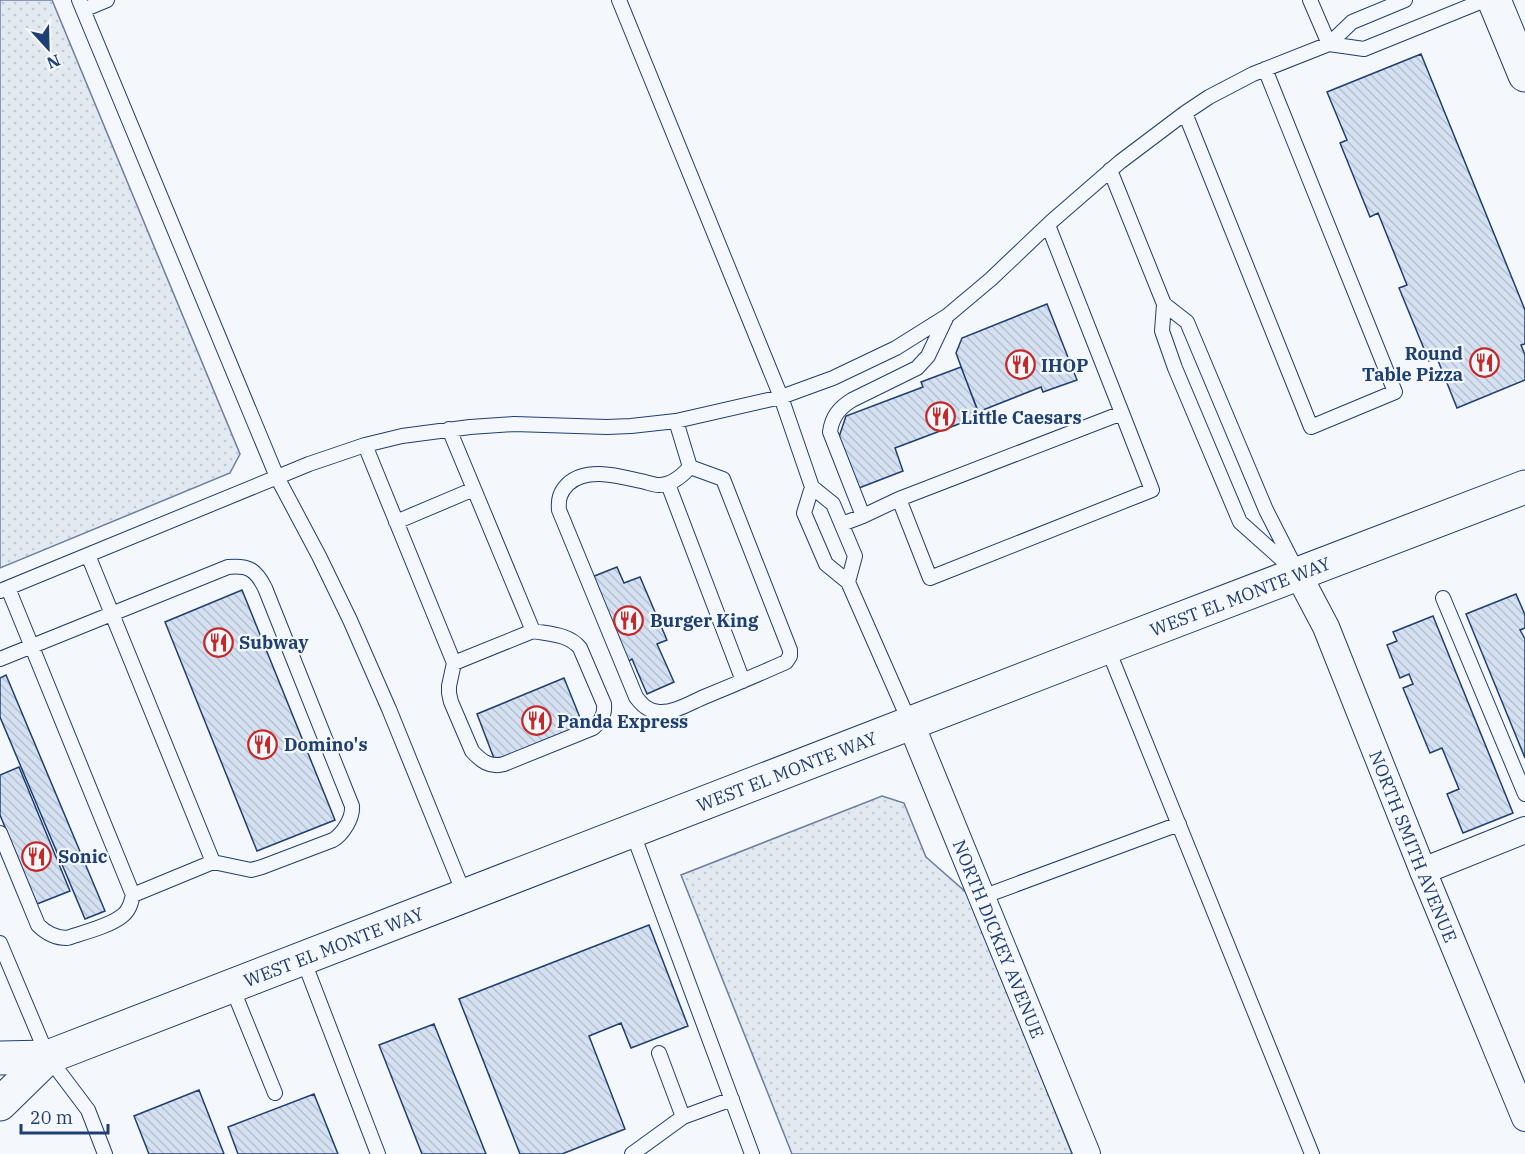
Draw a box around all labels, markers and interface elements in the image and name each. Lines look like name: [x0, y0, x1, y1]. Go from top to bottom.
north arrow: [18, 18, 78, 78]
text: N: [44, 50, 63, 74]
place label: Round Table Pizza: [1362, 342, 1463, 386]
restaurant icon: Round Table Pizza: [1468, 347, 1500, 379]
restaurant icon: IHOP: [1004, 349, 1036, 381]
place label: IHOP: [1041, 354, 1088, 377]
restaurant icon: Little Caesars: [924, 401, 956, 433]
place label: Little Caesars: [961, 406, 1082, 429]
street label: WEST EL MONTE WAY: [1147, 551, 1334, 641]
restaurant icon: Burger King: [613, 604, 645, 636]
place label: Burger King: [650, 609, 759, 632]
restaurant icon: Subway: [202, 626, 234, 658]
place label: Subway: [239, 631, 309, 654]
restaurant icon: Panda Express: [520, 705, 552, 737]
place label: Panda Express: [557, 710, 688, 733]
street label: WEST EL MONTE WAY: [693, 726, 881, 816]
restaurant icon: Domino's: [247, 728, 279, 760]
place label: Domino's: [284, 733, 368, 756]
street label: NORTH SMITH AVENUE: [1365, 747, 1463, 946]
street label: NORTH DICKEY AVENUE: [948, 836, 1050, 1041]
restaurant icon: Sonic: [21, 840, 53, 872]
place label: Sonic: [58, 845, 108, 868]
street label: WEST EL MONTE WAY: [240, 901, 427, 992]
scale bar: [21, 1097, 108, 1135]
text: 20 m: [30, 1106, 73, 1129]

